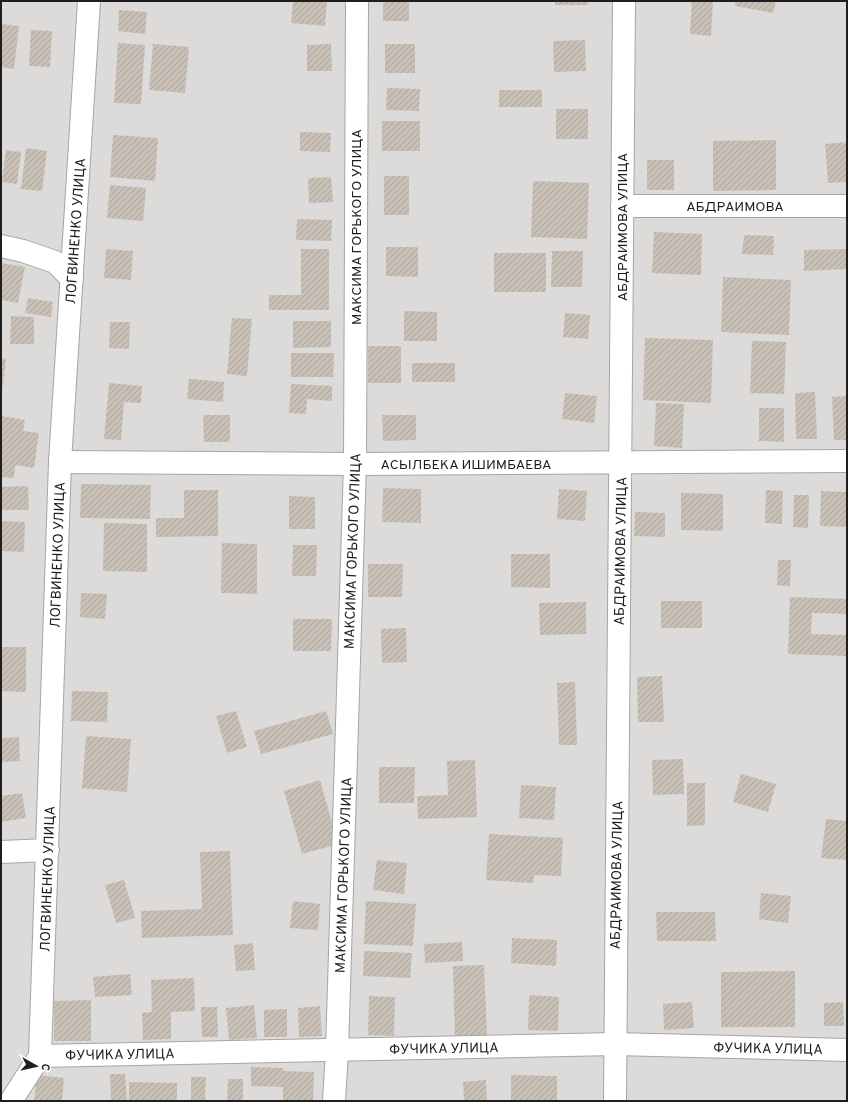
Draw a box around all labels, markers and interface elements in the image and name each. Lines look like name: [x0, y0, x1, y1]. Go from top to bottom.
street label: МАКСИМА ГОРЬКОГО УЛИЦА: [349, 129, 366, 325]
street label: АБДРАИМОВА УЛИЦА: [615, 153, 632, 301]
street label: ЛОГВИНЕНКО УЛИЦА: [63, 157, 90, 305]
street label: АБДРАИМОВА: [686, 199, 784, 216]
street label: МАКСИМА ГОРЬКОГО УЛИЦА: [342, 453, 365, 649]
street label: АСЫЛБЕКА ИШИМБАЕВА: [380, 457, 552, 474]
street label: АБДРАИМОВА УЛИЦА: [612, 477, 631, 625]
street label: ЛОГВИНЕНКО УЛИЦА: [47, 482, 70, 629]
street label: МАКСИМА ГОРЬКОГО УЛИЦА: [333, 777, 356, 973]
street label: АБДРАИМОВА УЛИЦА: [608, 801, 627, 949]
street label: ЛОГВИНЕНКО УЛИЦА: [37, 806, 60, 953]
street label: ФУЧИКА УЛИЦА: [389, 1040, 499, 1059]
street label: ФУЧИКА УЛИЦА: [713, 1040, 823, 1059]
north arrow: [16, 1046, 56, 1086]
street label: ФУЧИКА УЛИЦА: [65, 1046, 175, 1065]
text: С: [37, 1063, 52, 1072]

